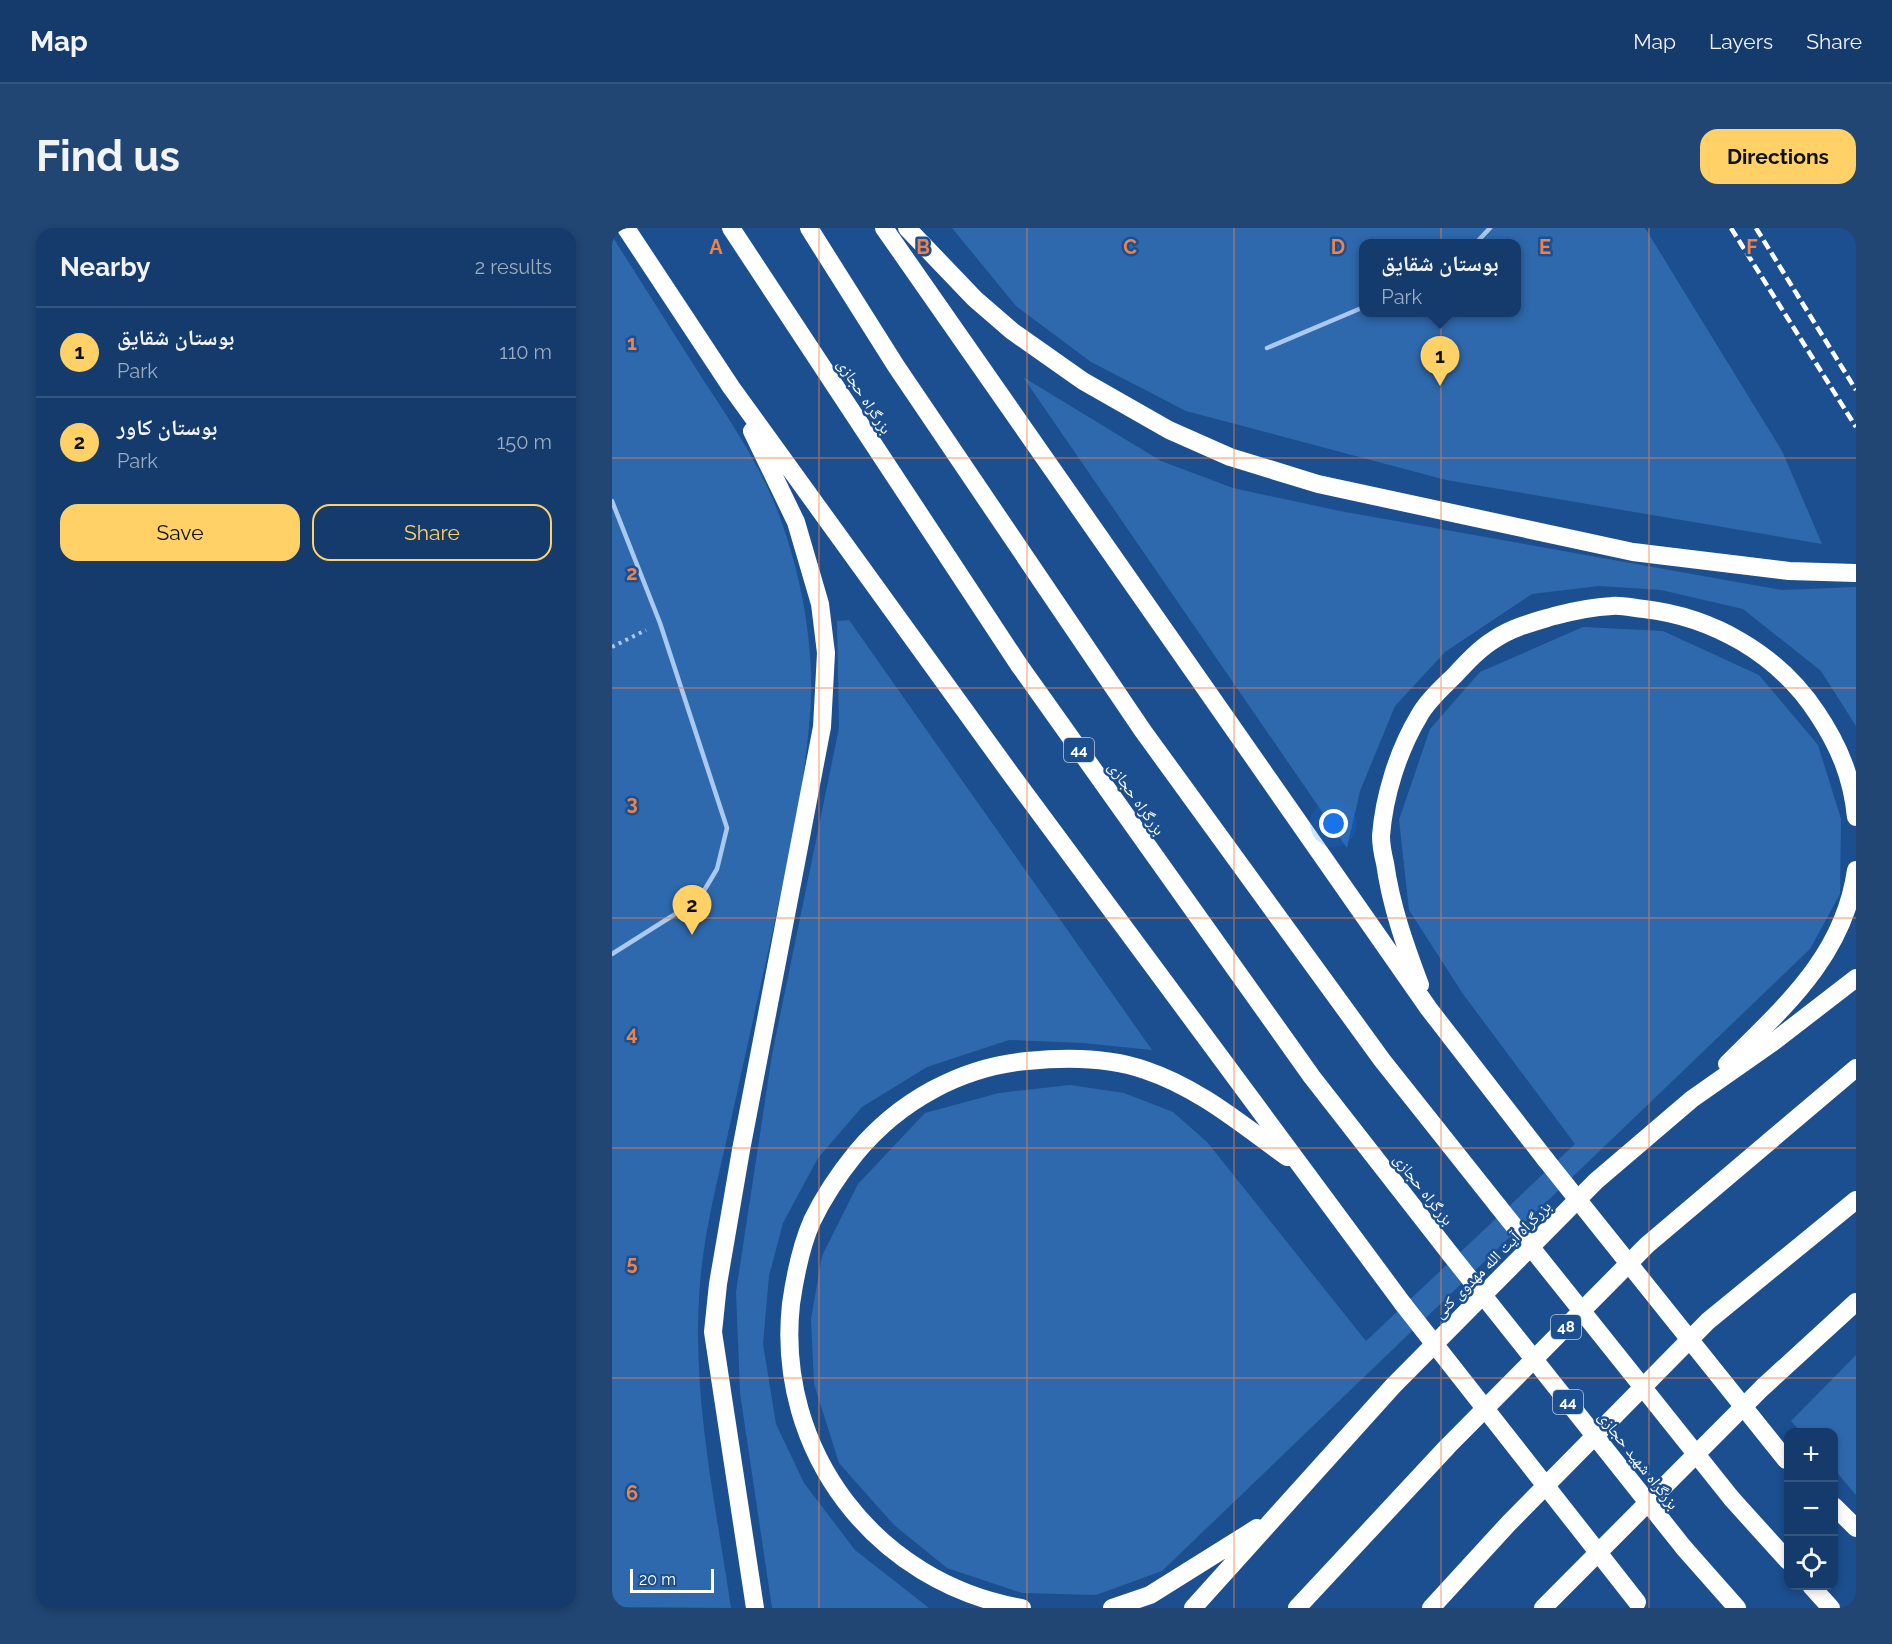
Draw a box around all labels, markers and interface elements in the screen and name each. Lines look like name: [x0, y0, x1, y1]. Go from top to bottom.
text: Map: [30, 25, 88, 58]
text: Map: [1633, 29, 1676, 54]
text: Layers: [1709, 29, 1773, 54]
text: Share: [1806, 29, 1862, 54]
button: Directions: [1700, 129, 1856, 184]
text: Find us: [36, 132, 180, 181]
text: A: [709, 235, 723, 259]
text: B: [916, 235, 930, 259]
text: C: [1123, 235, 1137, 259]
text: D: [1331, 235, 1345, 259]
text: E: [1539, 235, 1551, 259]
text: F: [1746, 235, 1758, 259]
popup: [1359, 239, 1521, 317]
text: بوستان شقایق: [1381, 250, 1499, 276]
text: Nearby: [60, 252, 150, 282]
text: 2 results: [475, 255, 552, 279]
text: Park: [1381, 285, 1422, 309]
text: بوستان شقایق: [117, 324, 234, 350]
text: 1: [627, 331, 637, 355]
pin: 1: [1420, 336, 1460, 386]
text: 1: [75, 340, 84, 364]
text: 110 m: [499, 340, 552, 364]
street label: بزرگراه حجازی: [832, 355, 896, 438]
text: Park: [117, 359, 158, 383]
text: بوستان کاور: [117, 414, 217, 440]
text: 2: [74, 430, 85, 454]
text: 150 m: [497, 430, 552, 454]
text: Park: [117, 449, 158, 473]
button: Save: [60, 504, 300, 561]
button: Share: [312, 504, 552, 561]
text: 2: [626, 561, 638, 585]
road number: 44: [1064, 738, 1094, 762]
street label: بزرگراه حجازی: [1103, 758, 1169, 839]
text: 3: [626, 791, 638, 815]
your location: [1319, 809, 1348, 838]
pin: 2: [672, 886, 712, 935]
text: 4: [626, 1021, 638, 1045]
street label: بزرگراه حجازی: [1389, 1150, 1457, 1229]
street label: بزرگراه آیت الله مهدوی کنی: [1430, 1197, 1556, 1323]
text: 5: [626, 1251, 638, 1275]
road number: 48: [1551, 1315, 1581, 1339]
road number: 44: [1553, 1390, 1583, 1414]
street label: بزرگراه شهید حجازی: [1594, 1407, 1683, 1514]
map controls: [1784, 1428, 1838, 1590]
button: +: [1784, 1428, 1838, 1482]
text: 6: [626, 1481, 638, 1505]
button: −: [1784, 1482, 1838, 1536]
button: locate: [1784, 1536, 1838, 1590]
scale bar: [630, 1566, 714, 1594]
text: 20 m: [639, 1570, 676, 1589]

